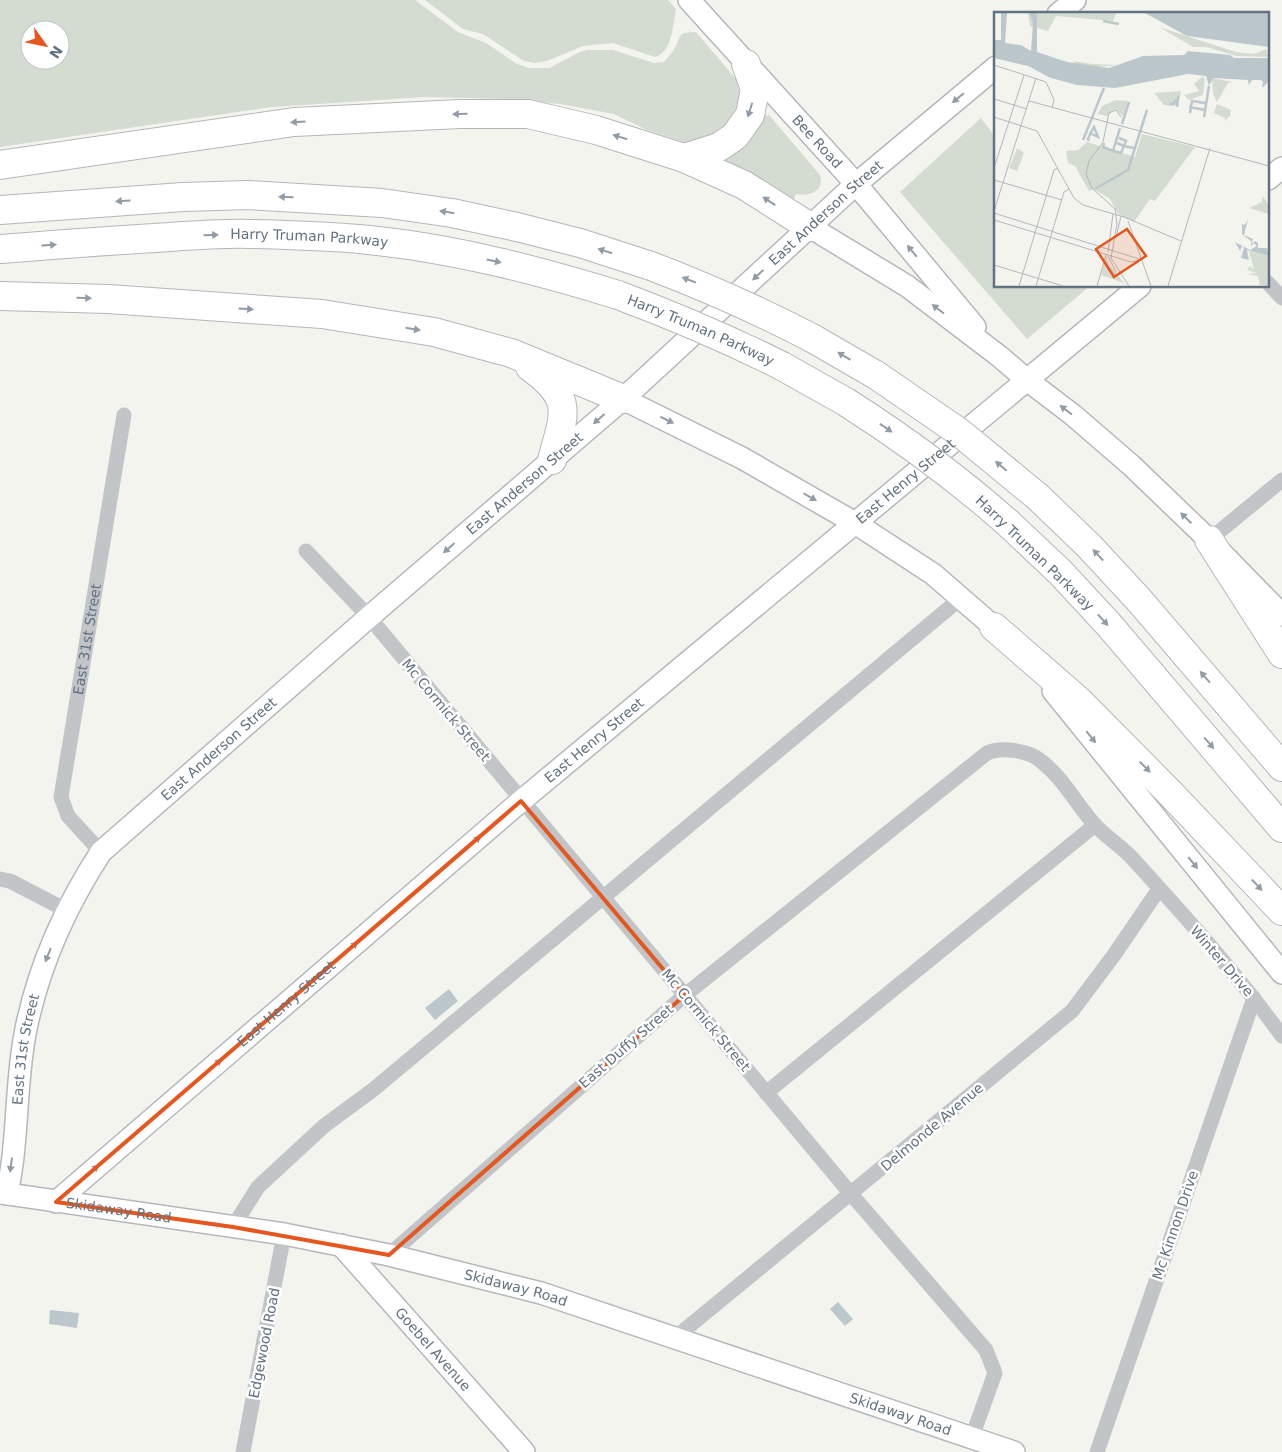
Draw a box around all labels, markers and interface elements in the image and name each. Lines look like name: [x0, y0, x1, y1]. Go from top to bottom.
inset map: [994, 12, 1270, 288]
north arrow: [20, 20, 70, 70]
text: N: [46, 43, 66, 61]
one-way arrow: [953, 92, 965, 104]
one-way arrow: [746, 103, 754, 118]
one-way arrow: [452, 110, 468, 118]
street label: Bee Road: [789, 111, 846, 171]
one-way arrow: [290, 118, 306, 126]
one-way arrow: [612, 133, 627, 141]
street label: East Anderson Street: [765, 157, 886, 268]
one-way arrow: [277, 192, 293, 200]
one-way arrow: [762, 196, 775, 206]
one-way arrow: [115, 197, 131, 205]
one-way arrow: [439, 208, 455, 216]
street label: Harry Truman Parkway: [230, 226, 389, 250]
one-way arrow: [203, 231, 219, 239]
one-way arrow: [41, 241, 57, 249]
one-way arrow: [906, 245, 917, 258]
one-way arrow: [597, 246, 612, 254]
one-way arrow: [486, 257, 501, 265]
one-way arrow: [752, 269, 764, 281]
one-way arrow: [682, 276, 696, 284]
street label: Harry Truman Parkway: [625, 291, 777, 369]
one-way arrow: [76, 295, 92, 303]
one-way arrow: [932, 304, 945, 315]
one-way arrow: [238, 305, 254, 313]
one-way arrow: [405, 325, 421, 333]
one-way arrow: [838, 352, 851, 361]
one-way arrow: [1060, 404, 1073, 415]
one-way arrow: [592, 414, 605, 425]
one-way arrow: [659, 416, 674, 424]
one-way arrow: [880, 423, 893, 433]
street label: East Anderson Street: [463, 429, 586, 538]
street label: East Henry Street: [853, 435, 958, 527]
one-way arrow: [995, 460, 1008, 471]
street label: Harry Truman Parkway: [972, 492, 1098, 614]
one-way arrow: [802, 493, 817, 501]
one-way arrow: [1181, 512, 1193, 524]
one-way arrow: [443, 543, 456, 554]
one-way arrow: [1092, 549, 1103, 562]
street label: East 31st Street: [70, 582, 104, 696]
one-way arrow: [1098, 613, 1109, 626]
street label: Mc Cormick Street: [399, 656, 494, 765]
one-way arrow: [1200, 671, 1211, 683]
street label: East Anderson Street: [158, 694, 280, 804]
street label: East Henry Street: [541, 694, 647, 786]
one-way arrow: [1085, 730, 1096, 743]
one-way arrow: [1204, 736, 1215, 749]
one-way arrow: [1139, 761, 1151, 773]
one-way arrow: [468, 835, 481, 846]
one-way arrow: [1187, 856, 1198, 869]
one-way arrow: [1251, 878, 1263, 890]
street label: Winter Drive: [1187, 923, 1257, 999]
one-way arrow: [345, 941, 358, 952]
one-way arrow: [43, 948, 51, 962]
street label: East Henry Street: [234, 957, 339, 1050]
street label: Mc Cormick Street: [659, 966, 754, 1075]
street label: East 31st Street: [9, 991, 42, 1105]
street label: East Duffy Street: [576, 1001, 677, 1091]
one-way arrow: [209, 1058, 221, 1070]
street label: Delmonde Avenue: [878, 1080, 986, 1174]
one-way arrow: [7, 1157, 15, 1173]
one-way arrow: [86, 1165, 99, 1176]
street label: Mc Kinnon Drive: [1149, 1168, 1201, 1282]
street label: Skidaway Road: [65, 1195, 173, 1226]
street label: Skidaway Road: [463, 1266, 570, 1309]
street label: Edgewood Road: [245, 1286, 283, 1400]
street label: Goebel Avenue: [392, 1304, 474, 1394]
street label: Skidaway Road: [848, 1389, 953, 1438]

